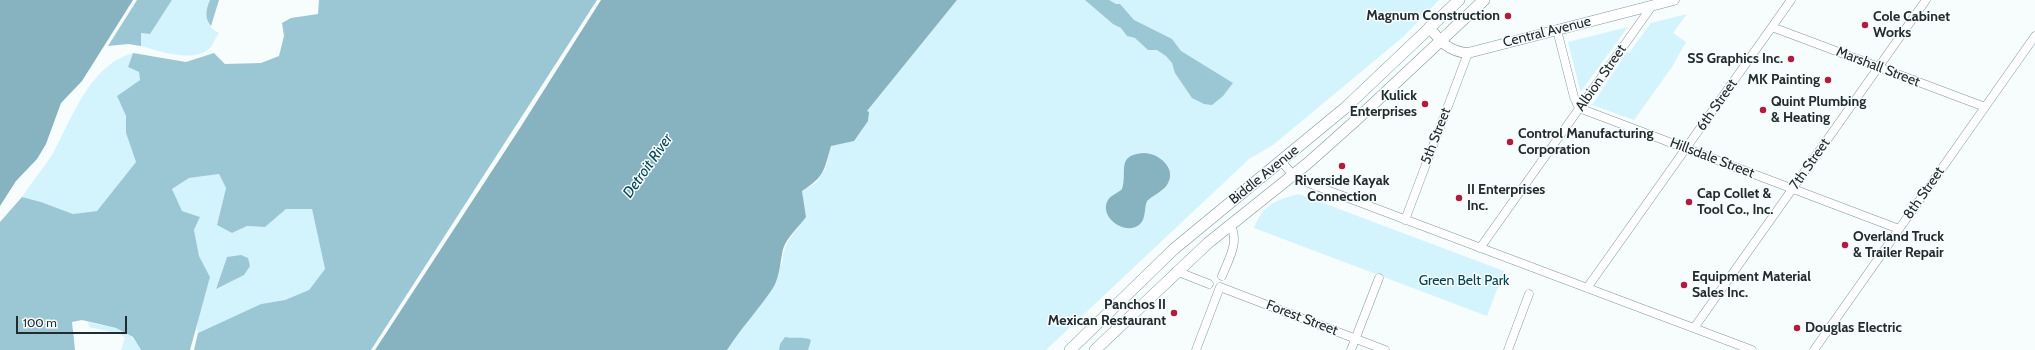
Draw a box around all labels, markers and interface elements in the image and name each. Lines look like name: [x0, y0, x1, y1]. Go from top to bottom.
place label: Magnum Construction: [1366, 8, 1500, 24]
place label: Cole Cabinet Works: [1873, 9, 1950, 42]
marker: Magnum Construction: [1503, 11, 1513, 21]
street label: Central Avenue: [1501, 13, 1593, 51]
marker: Cole Cabinet Works: [1860, 20, 1870, 30]
street label: Albion Street: [1572, 42, 1630, 114]
street label: Marshall Street: [1834, 43, 1922, 91]
place label: SS Graphics Inc.: [1687, 51, 1783, 67]
marker: SS Graphics Inc.: [1786, 54, 1796, 64]
place label: MK Painting: [1747, 72, 1820, 88]
marker: MK Painting: [1823, 75, 1833, 85]
street label: 6th Street: [1693, 76, 1741, 134]
place label: Kulick Enterprises: [1350, 88, 1417, 120]
place label: Quint Plumbing & Heating: [1771, 94, 1866, 126]
marker: Kulick Enterprises: [1420, 99, 1430, 109]
street label: 5th Street: [1418, 105, 1454, 167]
marker: Quint Plumbing & Heating: [1758, 105, 1768, 115]
place label: Control Manufacturing Corporation: [1518, 126, 1653, 158]
water label: Detroit River: [619, 131, 677, 201]
street label: Hillsdale Street: [1667, 134, 1757, 182]
street label: 7th Street: [1786, 135, 1834, 193]
marker: Control Manufacturing Corporation: [1505, 137, 1515, 147]
street label: Biddle Avenue: [1226, 142, 1302, 208]
marker: Riverside Kayak Connection: [1337, 161, 1347, 171]
street label: 8th Street: [1900, 164, 1948, 222]
place label: Riverside Kayak Connection: [1295, 173, 1389, 206]
place label: II Enterprises Inc.: [1467, 182, 1545, 214]
place label: Cap Collet & Tool Co., Inc.: [1697, 186, 1773, 218]
marker: II Enterprises Inc.: [1454, 193, 1464, 203]
marker: Cap Collet & Tool Co., Inc.: [1684, 197, 1694, 207]
place label: Overland Truck & Trailer Repair: [1853, 229, 1944, 262]
marker: Overland Truck & Trailer Repair: [1840, 240, 1850, 250]
place label: Equipment Material Sales Inc.: [1692, 269, 1811, 302]
park label: Green Belt Park: [1419, 273, 1509, 289]
marker: Equipment Material Sales Inc.: [1679, 280, 1689, 290]
place label: Panchos II Mexican Restaurant: [1048, 297, 1166, 330]
street label: Forest Street: [1264, 297, 1340, 339]
scale bar: [18, 308, 129, 334]
marker: Panchos II Mexican Restaurant: [1169, 308, 1179, 318]
text: 100 m: [23, 315, 57, 330]
place label: Douglas Electric: [1805, 320, 1902, 336]
marker: Douglas Electric: [1792, 323, 1802, 333]

